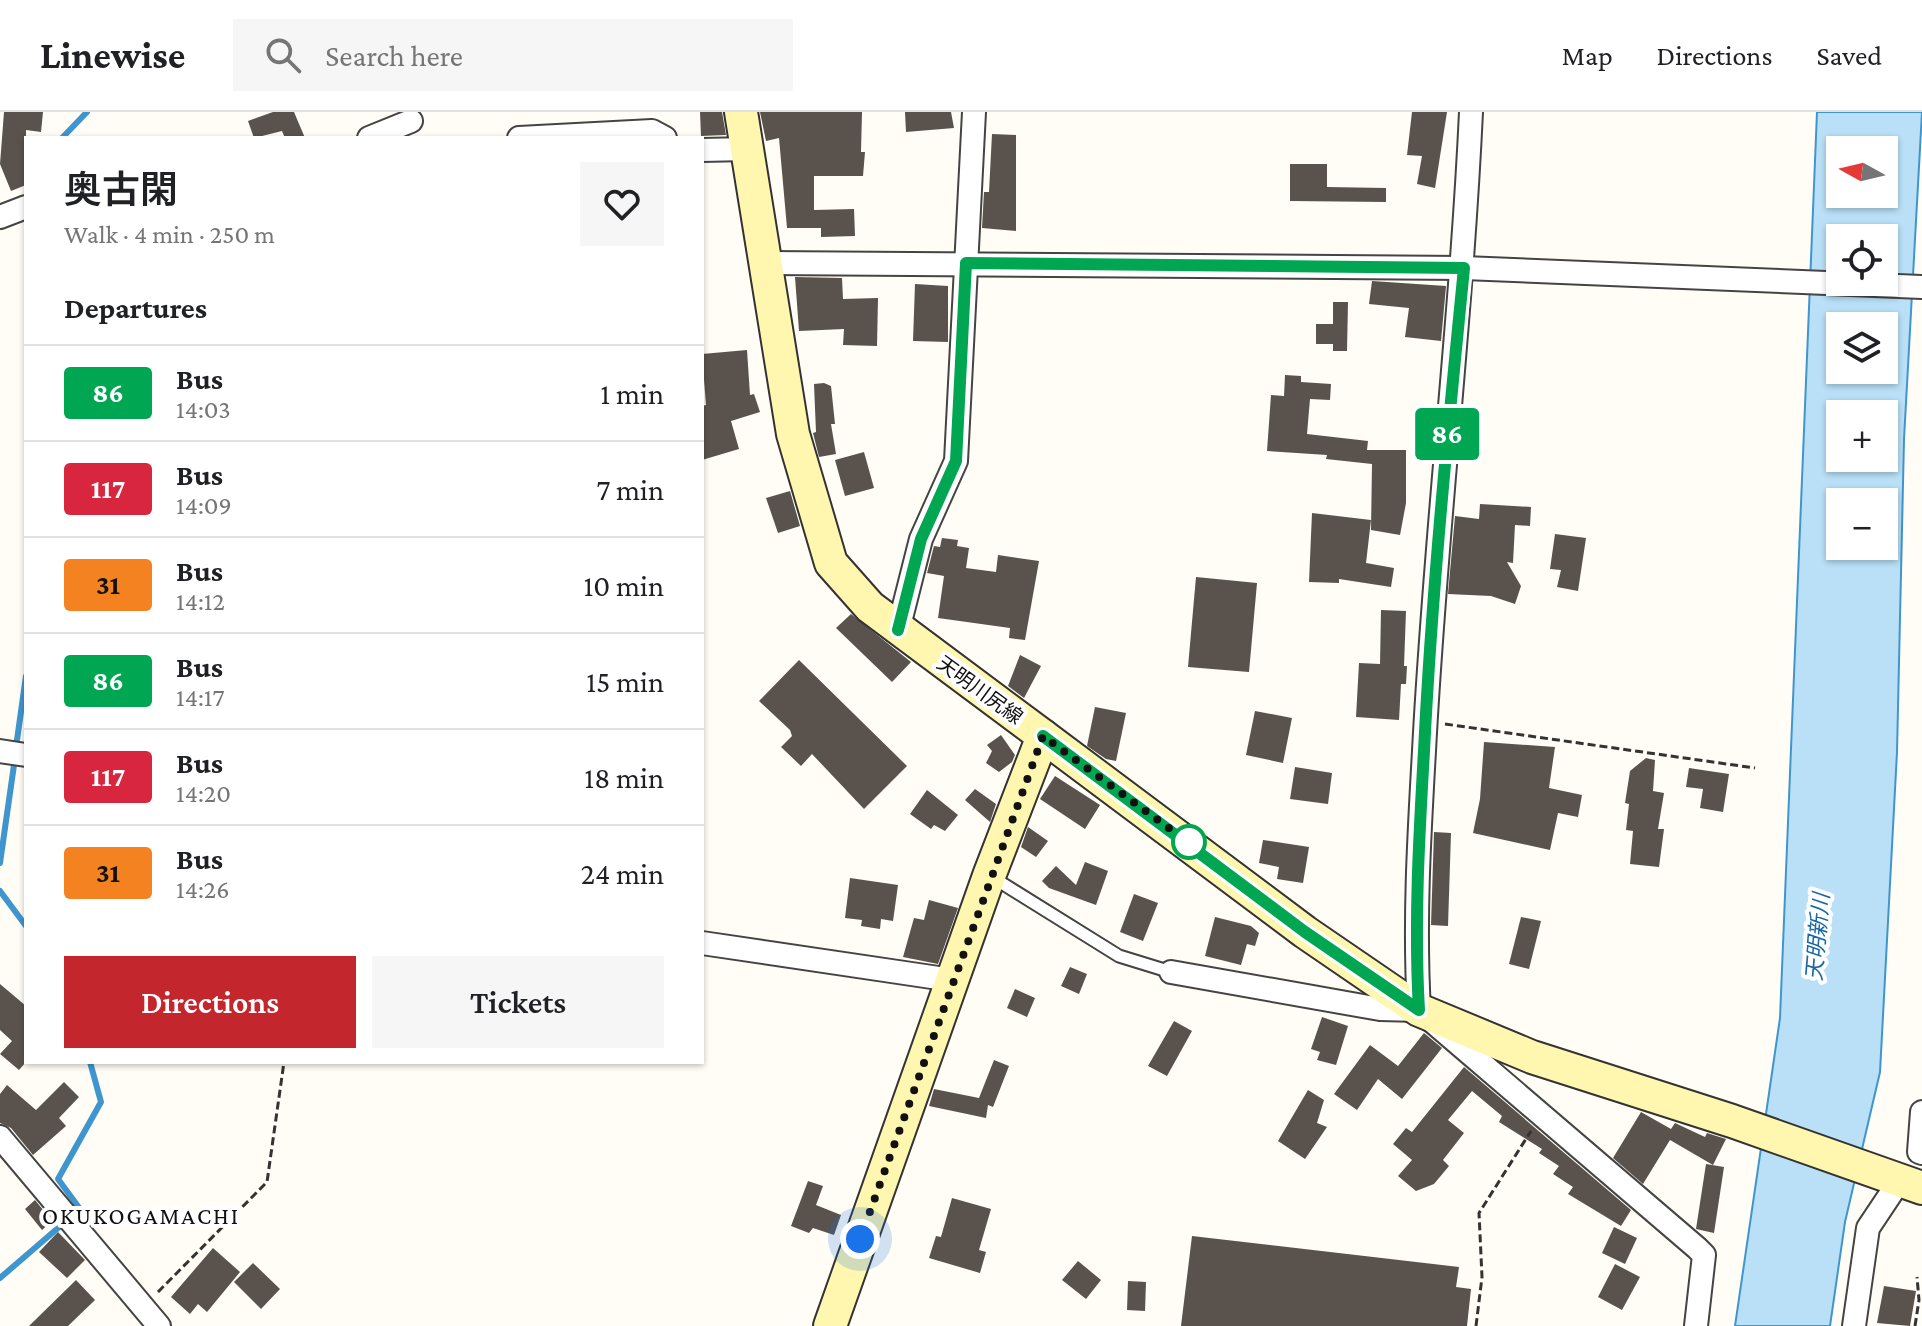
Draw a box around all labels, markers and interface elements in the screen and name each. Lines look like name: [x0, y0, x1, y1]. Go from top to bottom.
search box: [233, 19, 793, 91]
icon: search: [261, 33, 305, 77]
text: Linewise: [40, 34, 185, 76]
text: Search here: [325, 39, 463, 72]
text: Map: [1562, 40, 1613, 71]
text: Directions: [1657, 40, 1772, 71]
text: Saved: [1816, 40, 1882, 71]
north arrow: [1826, 136, 1898, 208]
map controls: [1826, 136, 1898, 560]
button: heart: [580, 162, 664, 246]
text: 奥古閑: [64, 169, 178, 211]
text: Walk · 4 min · 250 m: [64, 220, 275, 249]
button: locate: [1826, 224, 1898, 296]
text: Departures: [64, 291, 207, 324]
button: layers: [1826, 312, 1898, 384]
text: Bus: [176, 362, 223, 395]
text: 86: [92, 377, 124, 408]
text: 1 min: [600, 377, 664, 410]
text: 14:03: [176, 395, 231, 424]
button: +: [1826, 400, 1898, 472]
line badge: 86: [1411, 408, 1483, 460]
text: 86: [1431, 418, 1463, 449]
text: Bus: [176, 458, 223, 491]
text: 117: [91, 473, 125, 504]
text: 7 min: [596, 473, 664, 506]
button: −: [1826, 488, 1898, 560]
text: 14:09: [176, 491, 232, 520]
text: Bus: [176, 554, 223, 587]
text: 31: [96, 569, 120, 600]
text: 10 min: [583, 569, 664, 602]
text: 14:12: [176, 587, 225, 616]
text: Bus: [176, 650, 223, 683]
street label: 天明川尻線: [933, 652, 1027, 728]
text: 86: [92, 665, 124, 696]
text: 15 min: [586, 665, 664, 698]
text: 14:17: [176, 683, 224, 712]
text: Bus: [176, 746, 223, 779]
text: 117: [91, 761, 125, 792]
text: 18 min: [584, 761, 664, 794]
text: 14:20: [176, 779, 231, 808]
unlabelled marker: [1172, 825, 1206, 859]
text: Bus: [176, 842, 223, 875]
text: 31: [96, 857, 120, 888]
text: 24 min: [581, 857, 664, 890]
text: 14:26: [176, 875, 229, 904]
water label: 天明新川: [1801, 890, 1834, 982]
button: Directions: [64, 956, 356, 1048]
button: Tickets: [372, 956, 664, 1048]
district label: OKUKOGAMACHI: [42, 1202, 240, 1229]
your location: [840, 1219, 880, 1259]

